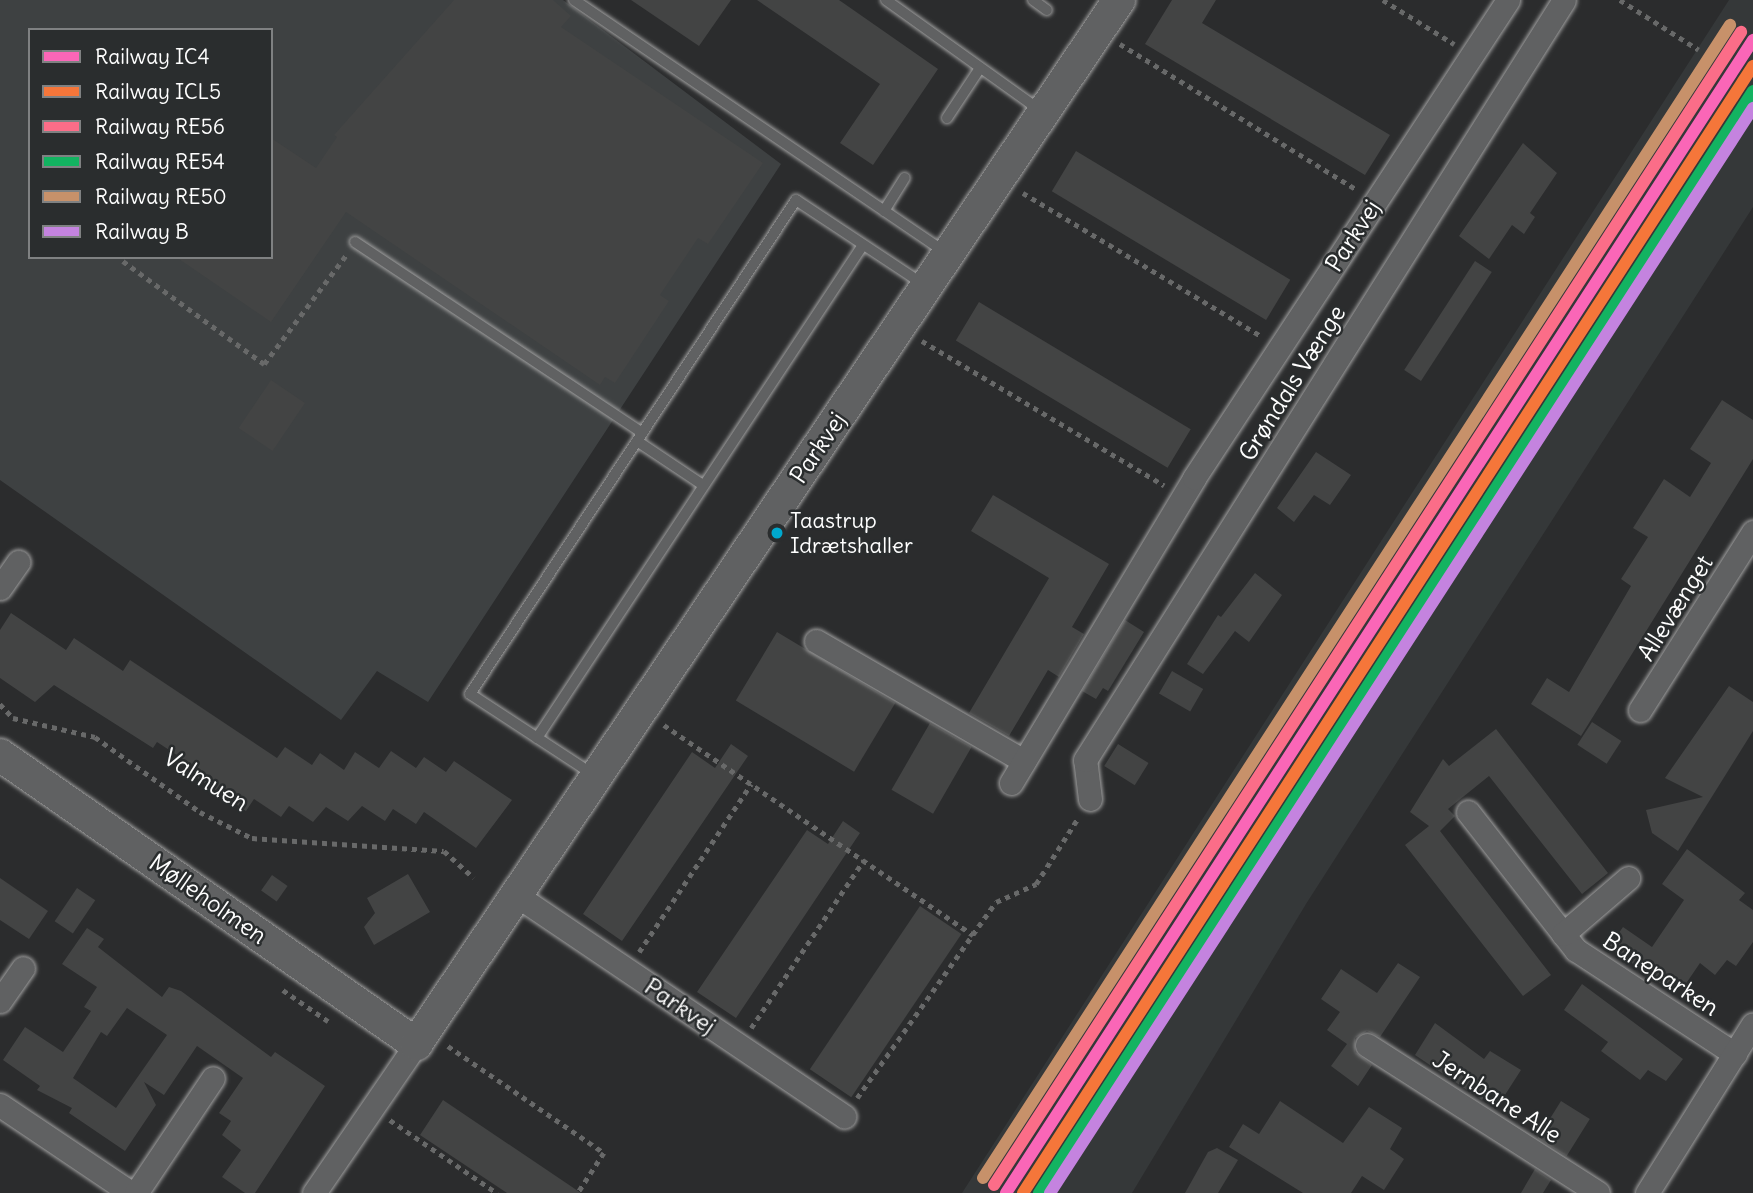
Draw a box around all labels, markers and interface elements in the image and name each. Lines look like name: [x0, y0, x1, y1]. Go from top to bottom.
legend: [28, 28, 273, 259]
text: Railway IC4: [95, 43, 210, 70]
text: Railway ICL5: [95, 78, 221, 105]
text: Railway RE56: [95, 113, 225, 140]
text: Railway RE54: [95, 148, 225, 175]
text: Railway RE50: [95, 183, 227, 210]
street label: Parkvej: [1319, 195, 1387, 277]
text: Railway B: [95, 218, 189, 245]
street label: Grøndals Vænge: [1232, 300, 1352, 466]
street label: Parkvej: [784, 407, 852, 489]
place label: Taastrup Idrætshaller: [790, 507, 913, 558]
marker: Taastrup Idrætshaller: [770, 526, 784, 540]
street label: Allevænget: [1631, 550, 1719, 666]
street label: Valmuen: [158, 743, 254, 817]
street label: Mølleholmen: [144, 848, 272, 950]
street label: Baneparken: [1598, 926, 1724, 1022]
street label: Parkvej: [639, 972, 721, 1040]
street label: Jernbane Alle: [1427, 1045, 1567, 1149]

